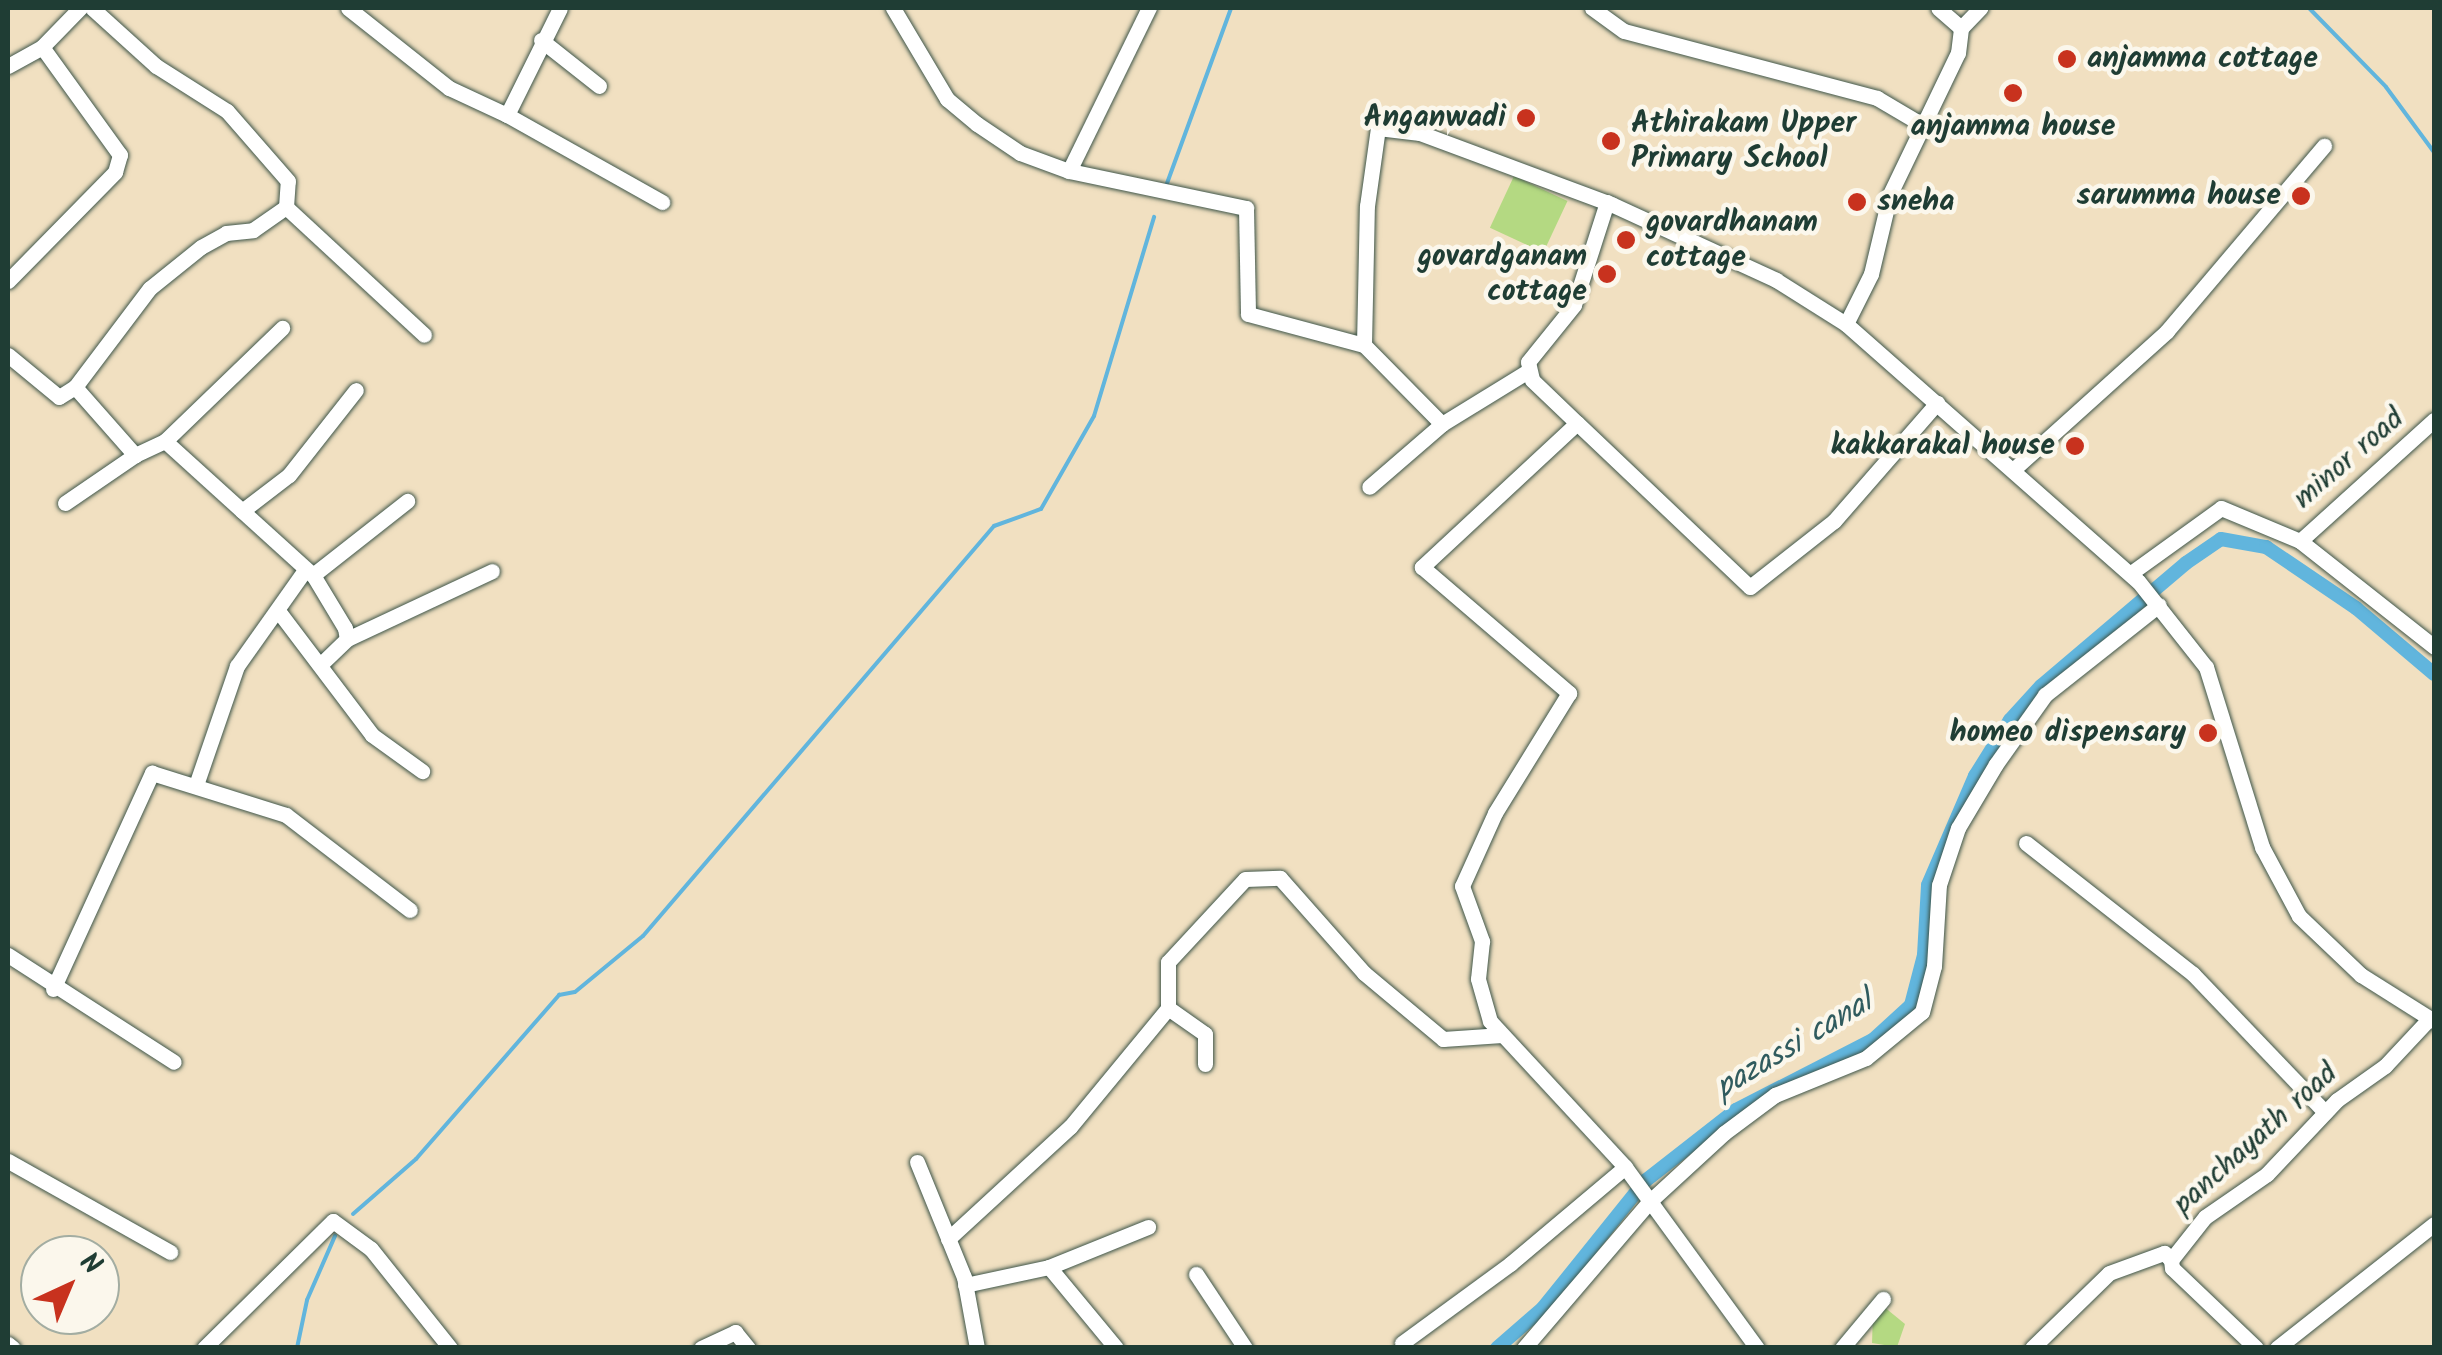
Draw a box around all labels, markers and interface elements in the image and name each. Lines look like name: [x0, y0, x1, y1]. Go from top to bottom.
place label: anjamma cottage: [2087, 41, 2318, 77]
marker: anjamma cottage: [2056, 48, 2078, 70]
marker: anjamma house: [2002, 82, 2024, 104]
place label: Anganwadi: [1364, 100, 1506, 136]
place label: Athirakam Upper Primary School: [1631, 106, 1856, 176]
marker: Anganwadi: [1515, 107, 1537, 129]
place label: anjamma house: [1911, 109, 2115, 145]
marker: Athirakam Upper Primary School: [1600, 130, 1622, 152]
place label: sarumma house: [2076, 178, 2281, 214]
place label: sneha: [1877, 184, 1954, 220]
marker: sarumma house: [2290, 185, 2312, 207]
marker: sneha: [1846, 191, 1868, 213]
place label: govardhanam cottage: [1646, 205, 1818, 276]
marker: govardhanam cottage: [1615, 229, 1637, 251]
place label: govardganam cottage: [1418, 239, 1587, 310]
marker: govardganam cottage: [1596, 263, 1618, 285]
street label: minor road: [2286, 401, 2412, 517]
place label: kakkarakal house: [1830, 428, 2055, 464]
marker: kakkarakal house: [2064, 435, 2086, 457]
place label: homeo dispensary: [1950, 715, 2186, 751]
marker: homeo dispensary: [2195, 720, 2221, 746]
water label: pazassi canal: [1710, 984, 1880, 1108]
street label: panchayath road: [2167, 1056, 2345, 1222]
north arrow: [20, 1235, 120, 1335]
text: N: [68, 1242, 112, 1287]

